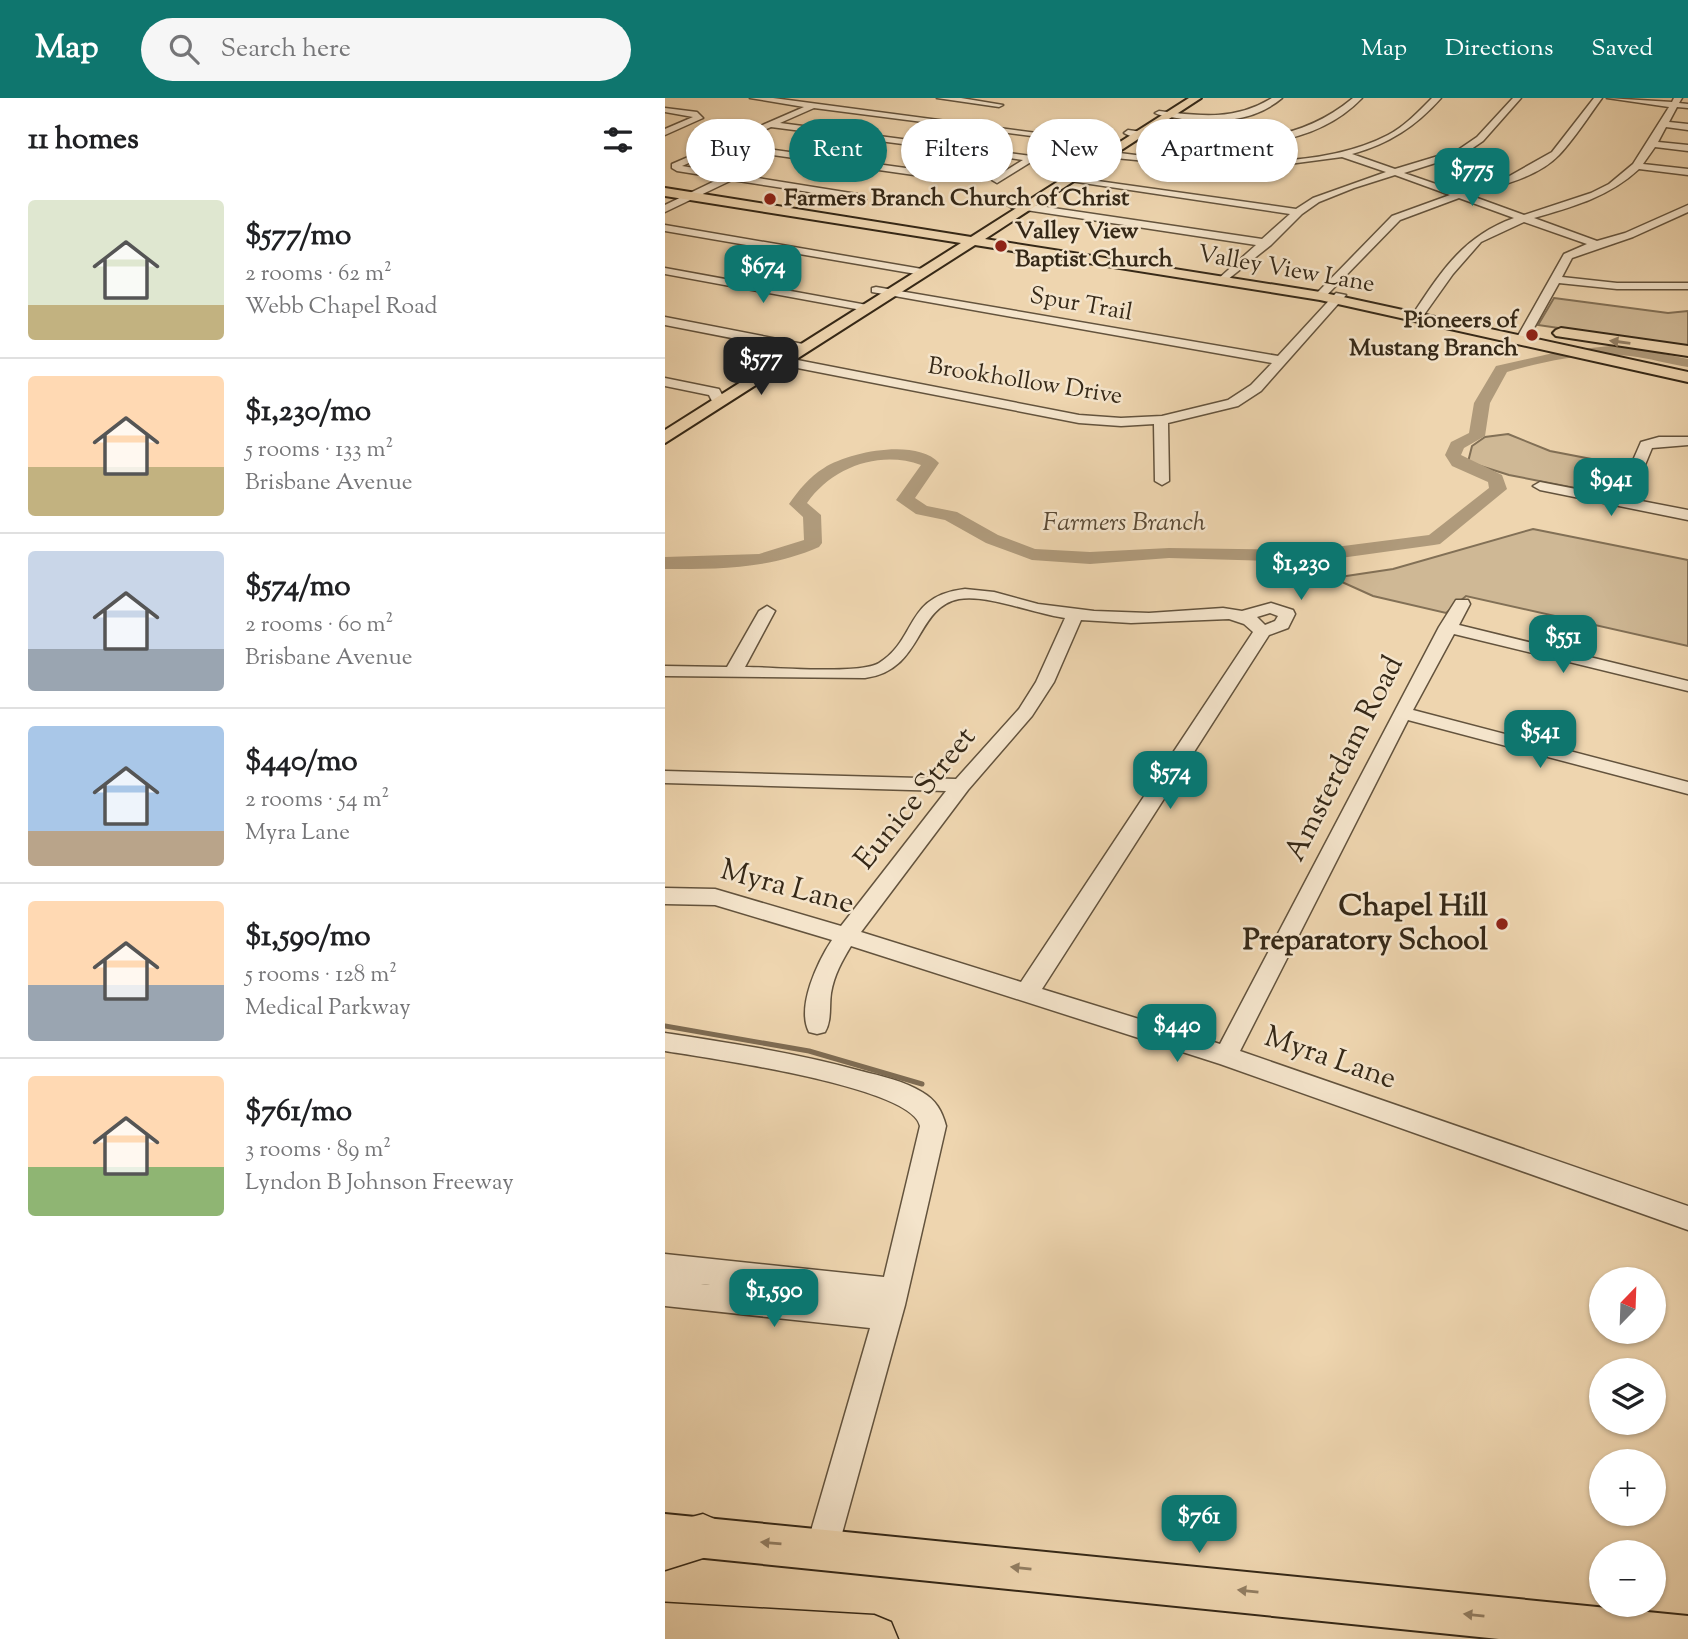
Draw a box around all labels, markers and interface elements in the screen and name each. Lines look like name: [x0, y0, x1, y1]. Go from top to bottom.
search box: [141, 18, 631, 81]
text: Map: [35, 25, 99, 73]
icon: search: [165, 30, 203, 68]
text: Search here: [221, 31, 351, 68]
text: Map: [1361, 32, 1407, 66]
text: Directions: [1445, 32, 1553, 66]
text: Saved: [1591, 32, 1653, 66]
text: 11 homes: [28, 119, 139, 162]
chip: Buy: [686, 119, 775, 182]
chip: Rent: [789, 119, 887, 182]
chip: Filters: [901, 119, 1013, 182]
chip: New: [1027, 119, 1122, 182]
chip: Apartment: [1136, 119, 1298, 182]
icon: filters: [599, 121, 637, 159]
pin: $775: [1431, 148, 1513, 208]
text: $775: [1450, 154, 1494, 187]
place label: Farmers Branch Church of Christ: [784, 182, 1130, 216]
marker: Farmers Branch Church of Christ: [762, 191, 778, 207]
text: $577/mo: [245, 215, 351, 258]
place label: Valley View Baptist Church: [1015, 215, 1174, 277]
icon: home: [84, 228, 168, 312]
marker: Valley View Baptist Church: [993, 238, 1009, 254]
street label: Valley View Lane: [1195, 238, 1377, 302]
pin: $674: [722, 246, 804, 305]
text: $674: [740, 251, 786, 284]
text: 2 rooms · 62 m²: [245, 258, 392, 291]
street label: Spur Trail: [1027, 279, 1135, 331]
text: Webb Chapel Road: [245, 291, 437, 324]
place label: Pioneers of Mustang Branch: [1349, 304, 1520, 366]
marker: Pioneers of Mustang Branch: [1524, 327, 1540, 343]
one-way arrow: [1609, 336, 1631, 347]
pin: $577: [720, 338, 802, 397]
text: $577: [739, 343, 783, 376]
street label: Brookhollow Drive: [925, 350, 1125, 414]
text: $1,230/mo: [245, 391, 371, 434]
icon: home: [84, 404, 168, 488]
text: 5 rooms · 133 m²: [245, 434, 393, 467]
pin: $941: [1570, 458, 1652, 518]
text: $941: [1590, 464, 1632, 497]
text: Brisbane Avenue: [245, 467, 412, 500]
water label: Farmers Branch: [1042, 505, 1206, 542]
pin: $1,230: [1244, 542, 1358, 602]
text: $1,230: [1272, 548, 1330, 581]
text: $574/mo: [245, 566, 351, 609]
icon: home: [84, 579, 168, 663]
text: 2 rooms · 60 m²: [245, 609, 393, 642]
pin: $551: [1522, 616, 1604, 675]
text: $551: [1545, 621, 1581, 654]
text: Brisbane Avenue: [245, 642, 412, 675]
street label: Amsterdam Road: [1275, 649, 1415, 869]
pin: $541: [1499, 710, 1581, 770]
text: $541: [1520, 716, 1560, 749]
street label: Eunice Street: [845, 718, 987, 880]
text: $440/mo: [245, 741, 358, 784]
pin: $574: [1129, 752, 1211, 811]
icon: home: [84, 754, 168, 838]
text: $574: [1149, 757, 1191, 790]
text: 2 rooms · 54 m²: [245, 784, 389, 817]
text: Myra Lane: [245, 817, 350, 850]
street label: Myra Lane: [715, 850, 859, 926]
place label: Chapel Hill Preparatory School: [1243, 886, 1489, 963]
text: $1,590/mo: [245, 916, 371, 959]
marker: Chapel Hill Preparatory School: [1494, 916, 1510, 932]
icon: home: [84, 929, 168, 1013]
text: 5 rooms · 128 m²: [245, 959, 397, 992]
text: Medical Parkway: [245, 992, 411, 1025]
pin: $440: [1136, 1004, 1218, 1064]
text: $440: [1153, 1010, 1201, 1043]
street label: Myra Lane: [1258, 1016, 1402, 1102]
text: $761/mo: [245, 1091, 352, 1134]
icon: home: [84, 1104, 168, 1188]
text: 3 rooms · 89 m²: [245, 1134, 391, 1167]
text: Lyndon B Johnson Freeway: [245, 1167, 514, 1200]
north arrow: [1589, 1267, 1666, 1344]
map controls: [1589, 1267, 1666, 1617]
pin: $1,590: [717, 1270, 831, 1329]
text: $1,590: [745, 1275, 803, 1308]
button: layers: [1589, 1358, 1666, 1435]
button: +: [1589, 1449, 1666, 1526]
pin: $761: [1158, 1496, 1240, 1555]
text: $761: [1178, 1501, 1220, 1534]
one-way arrow: [759, 1537, 781, 1548]
button: −: [1589, 1540, 1666, 1617]
one-way arrow: [1010, 1562, 1032, 1573]
one-way arrow: [1236, 1586, 1258, 1597]
one-way arrow: [1463, 1609, 1485, 1620]

